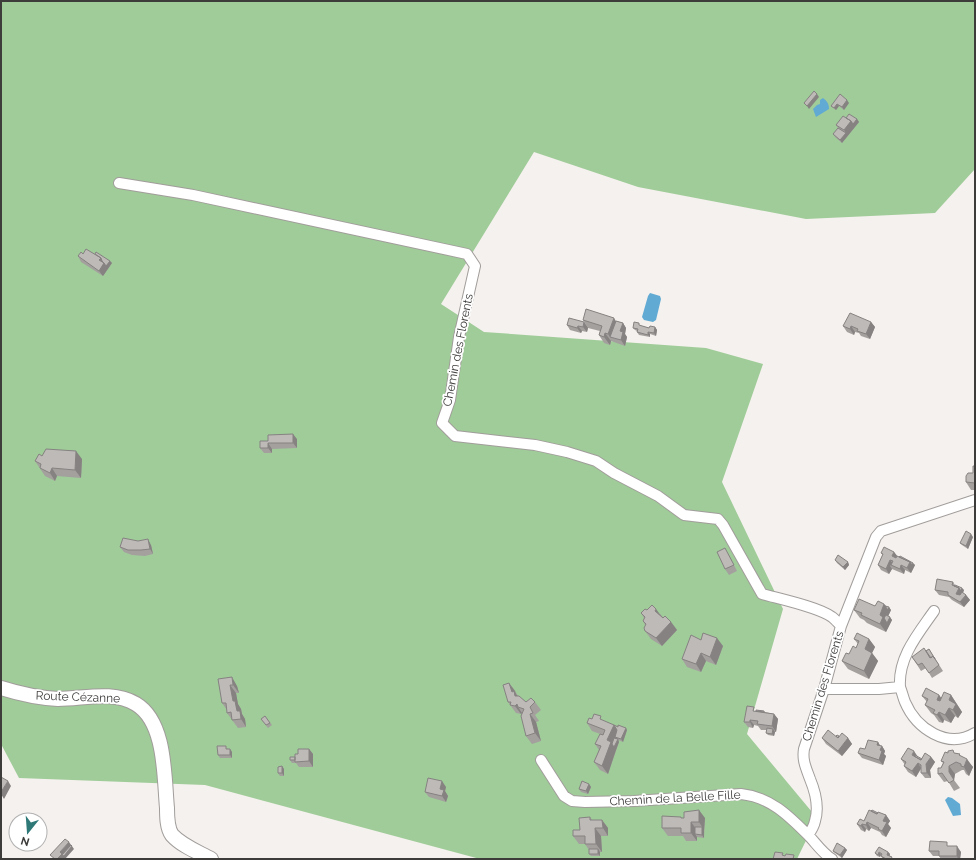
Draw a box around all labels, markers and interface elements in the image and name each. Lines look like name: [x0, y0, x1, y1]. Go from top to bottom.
street label: Chemin des Florents: [440, 292, 476, 408]
street label: Chemin des Florents: [800, 629, 847, 743]
street label: Route Cézanne: [35, 689, 121, 705]
street label: Chemin de la Belle Fille: [609, 788, 741, 808]
north arrow: [8, 812, 48, 852]
text: N: [19, 834, 31, 849]

